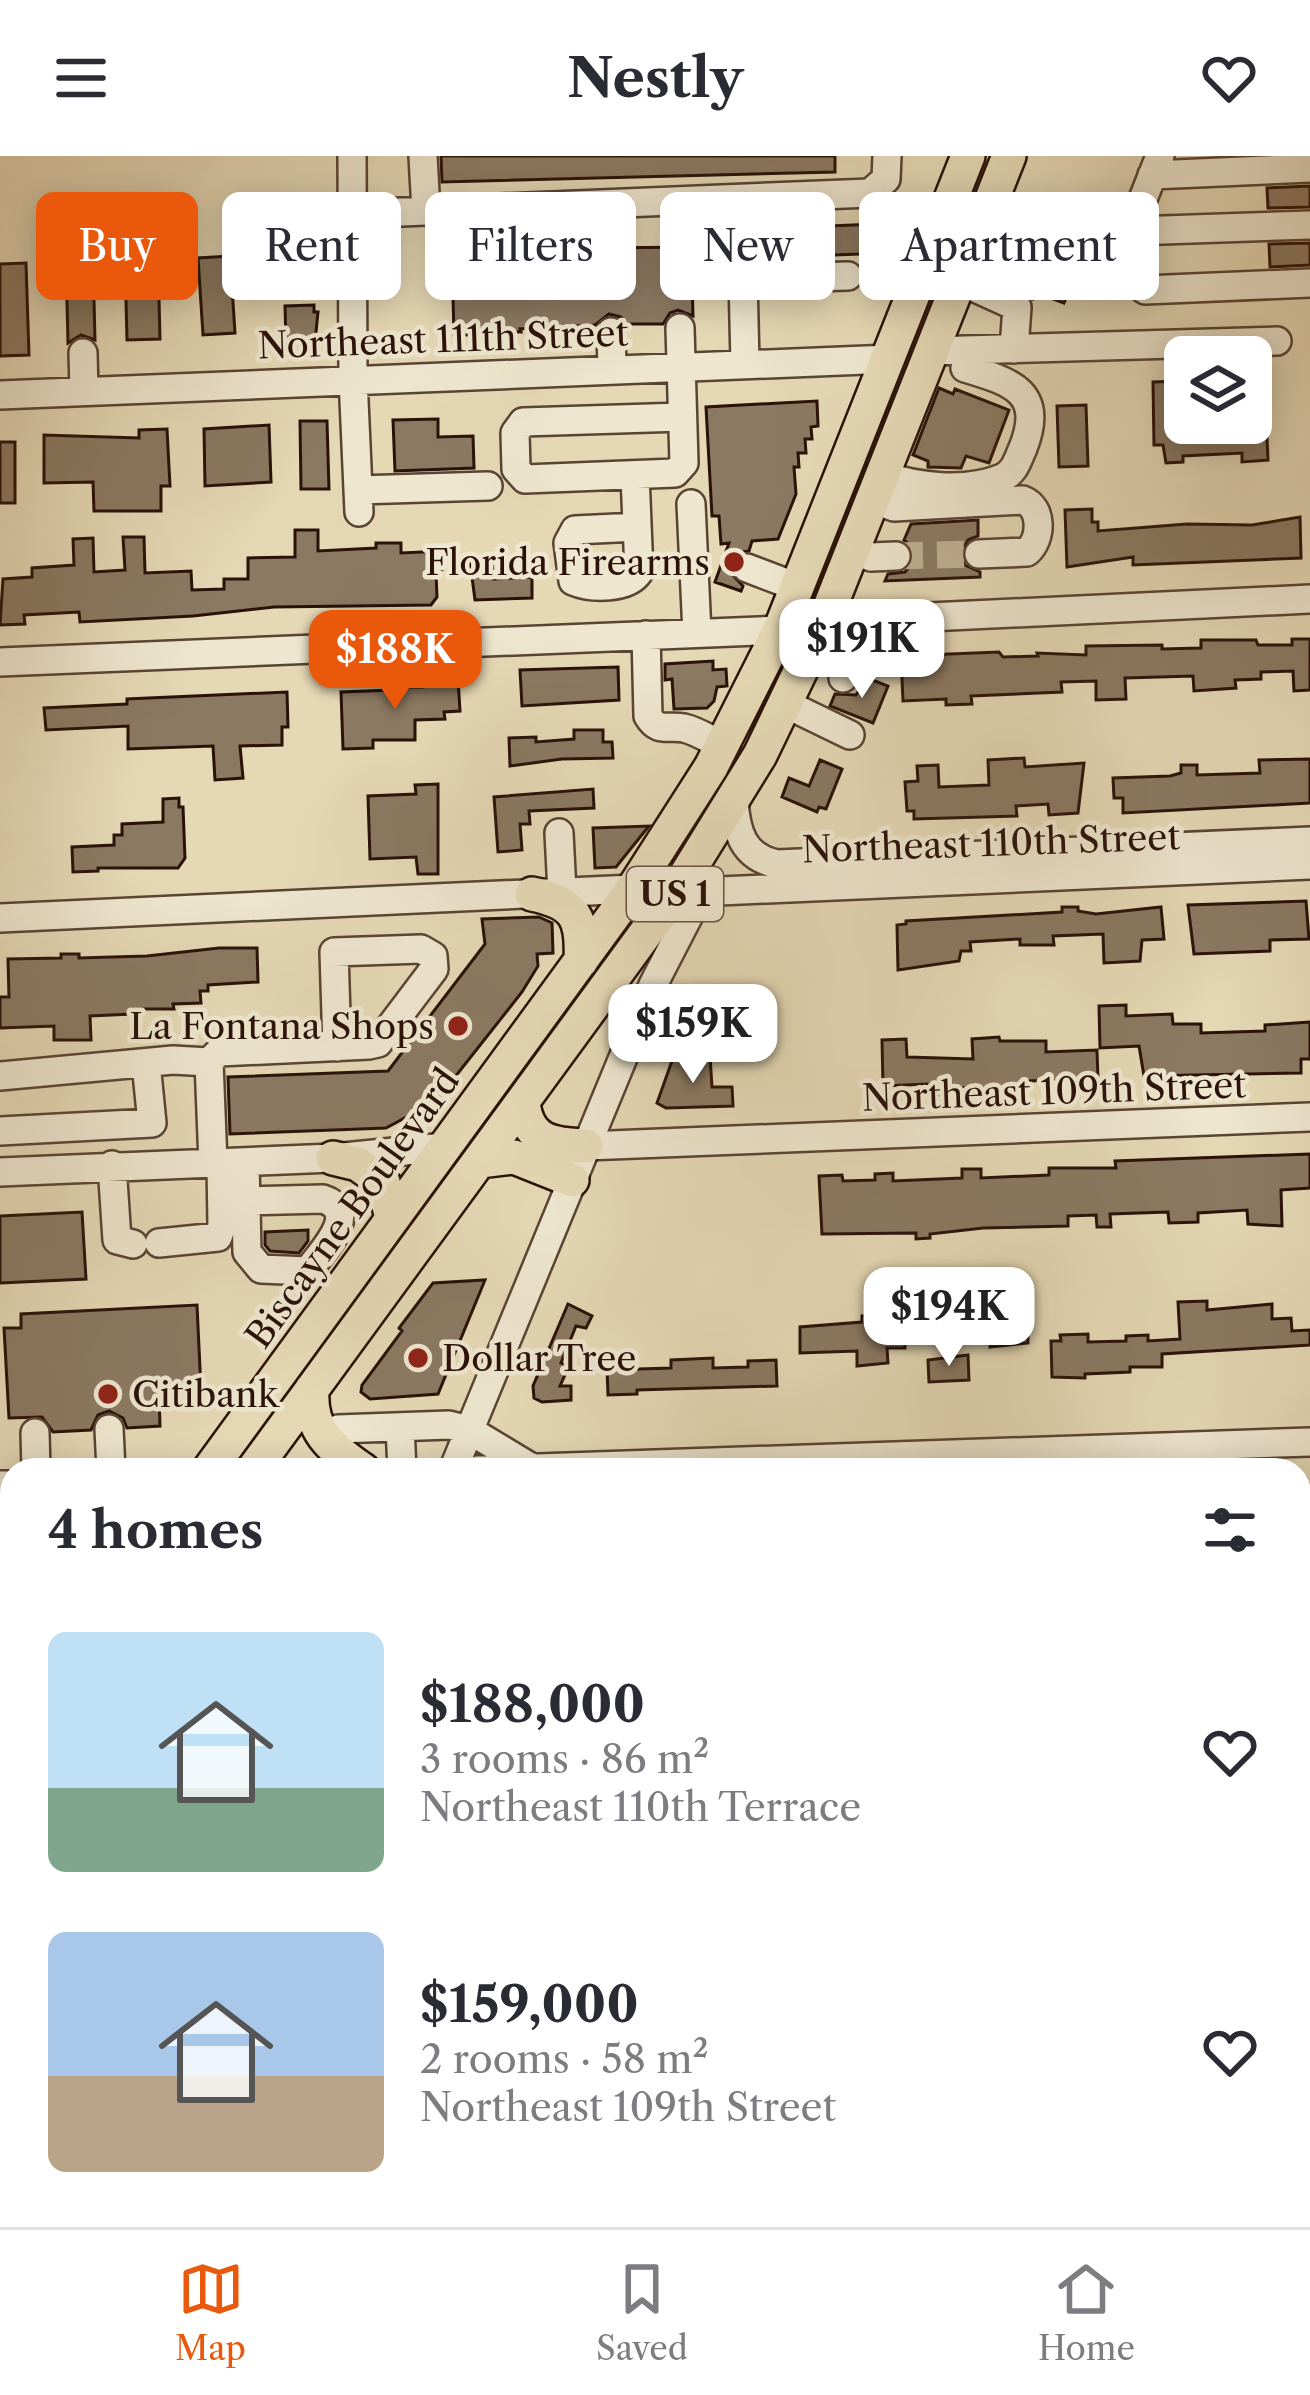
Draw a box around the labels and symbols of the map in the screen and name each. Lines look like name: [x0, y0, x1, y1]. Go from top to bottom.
street label: Northeast 111th Street: [257, 311, 629, 367]
place label: Florida Firearms: [425, 540, 710, 584]
marker: Florida Firearms: [721, 549, 747, 575]
pin: $191K: [778, 599, 946, 701]
pin: $188K: [311, 610, 479, 712]
street label: Northeast 110th Street: [801, 814, 1181, 872]
road number: US 1: [627, 867, 723, 921]
pin: $159K: [609, 984, 777, 1086]
place label: La Fontana Shops: [129, 1004, 434, 1048]
marker: La Fontana Shops: [445, 1013, 471, 1039]
street label: Biscayne Boulevard: [236, 1060, 468, 1356]
street label: Northeast 109th Street: [861, 1062, 1247, 1120]
pin: $194K: [865, 1267, 1033, 1369]
place label: Dollar Tree: [442, 1336, 637, 1380]
marker: Dollar Tree: [405, 1345, 431, 1371]
place label: Citibank: [132, 1372, 281, 1416]
marker: Citibank: [95, 1381, 121, 1407]

